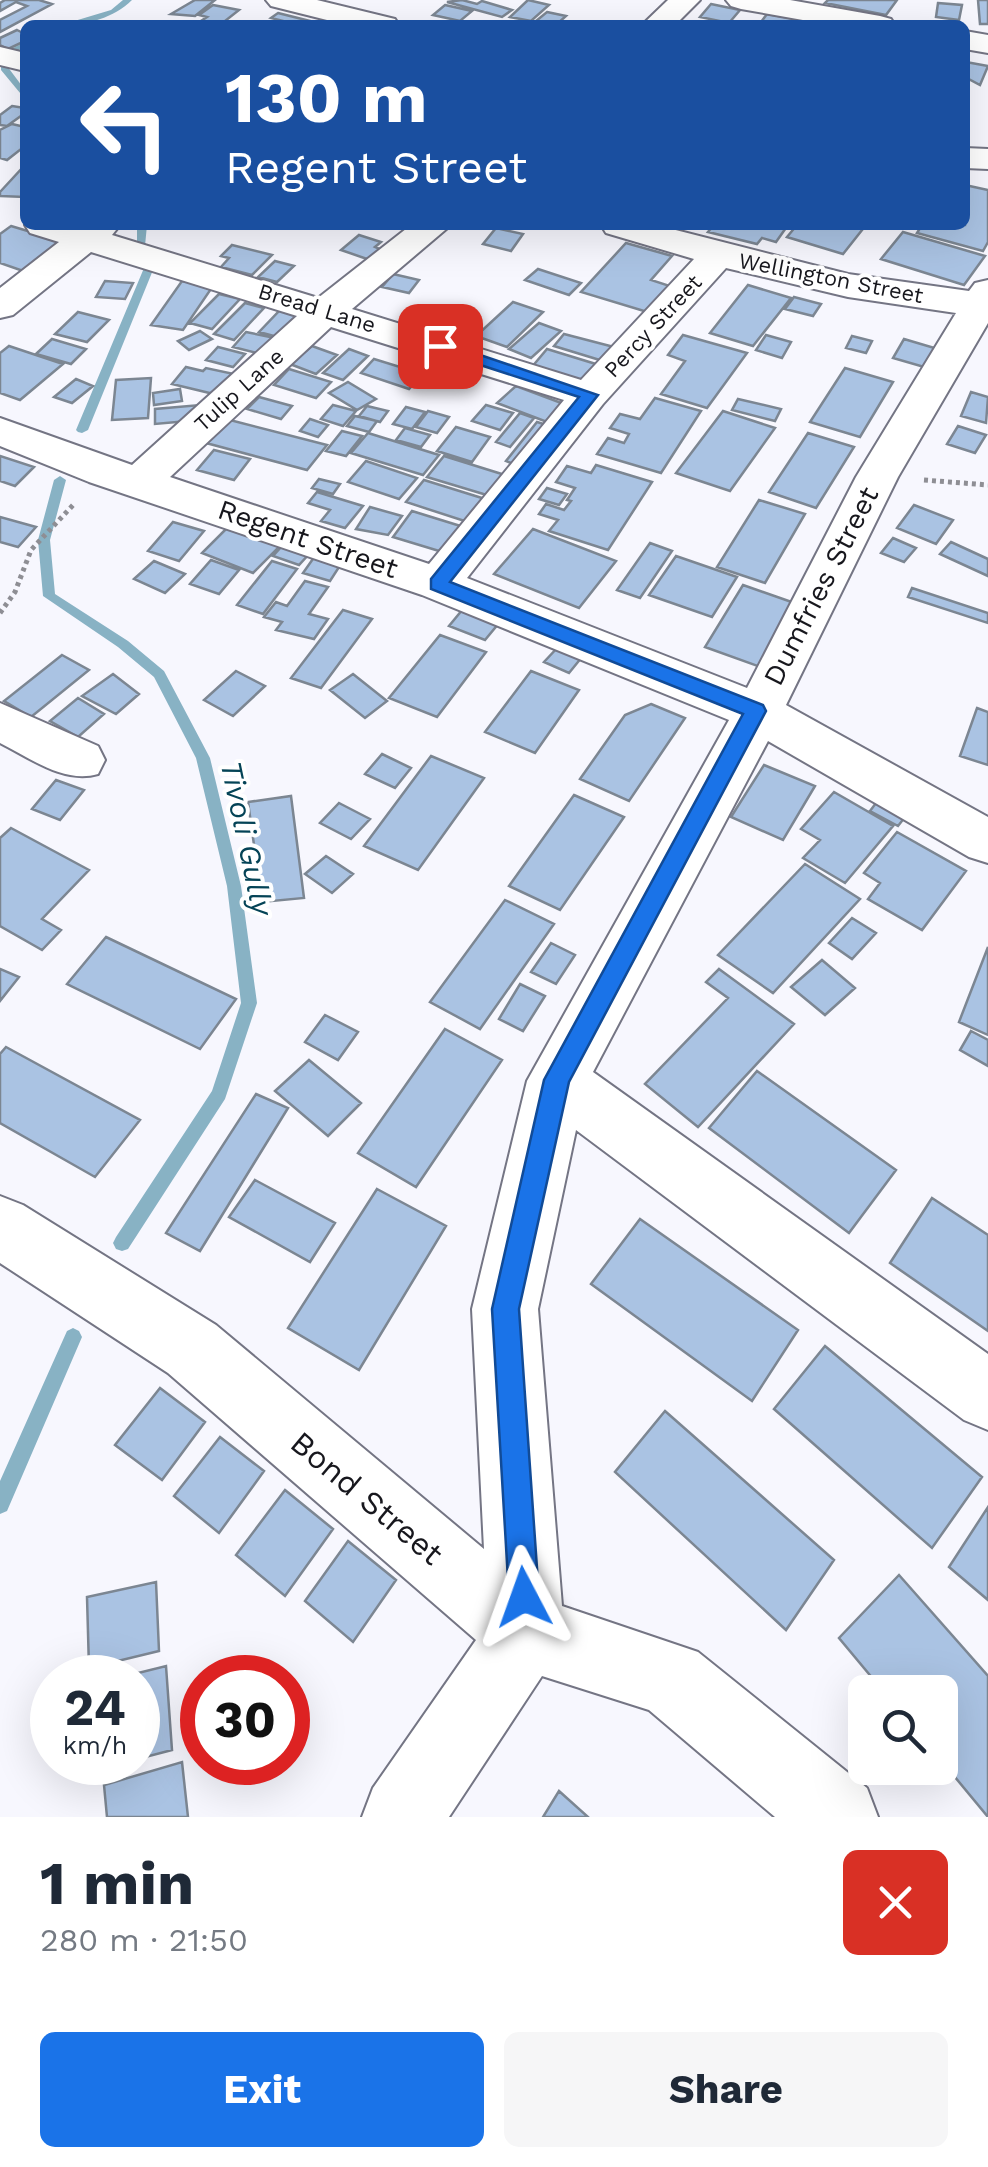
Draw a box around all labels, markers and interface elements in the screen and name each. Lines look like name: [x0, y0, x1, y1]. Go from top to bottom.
text: 130 m: [225, 57, 428, 139]
icon: left: [60, 60, 190, 190]
text: Regent Street: [225, 141, 527, 194]
street label: Wellington Street: [737, 248, 925, 308]
street label: Percy Street: [599, 270, 707, 382]
street label: Bread Lane: [255, 278, 379, 338]
pin: [398, 304, 483, 389]
icon: arrive: [413, 319, 468, 374]
street label: Tulip Lane: [189, 343, 289, 437]
street label: Dumfries Street: [757, 481, 885, 691]
street label: Regent Street: [214, 493, 403, 585]
water label: Tivoli Gully: [214, 758, 281, 920]
street label: Bond Street: [283, 1423, 451, 1573]
position arrow: [472, 1545, 576, 1649]
speed limit sign: 30: [180, 1655, 310, 1785]
map controls: [848, 1675, 958, 1785]
button: search: [848, 1675, 958, 1785]
text: 24: [64, 1678, 126, 1737]
text: km/h: [63, 1731, 127, 1760]
text: 1 min: [40, 1848, 194, 1919]
button: close: [843, 1850, 948, 1955]
text: 280 m · 21:50: [40, 1921, 248, 1959]
button: Exit: [40, 2032, 484, 2147]
button: Share: [504, 2032, 948, 2147]

